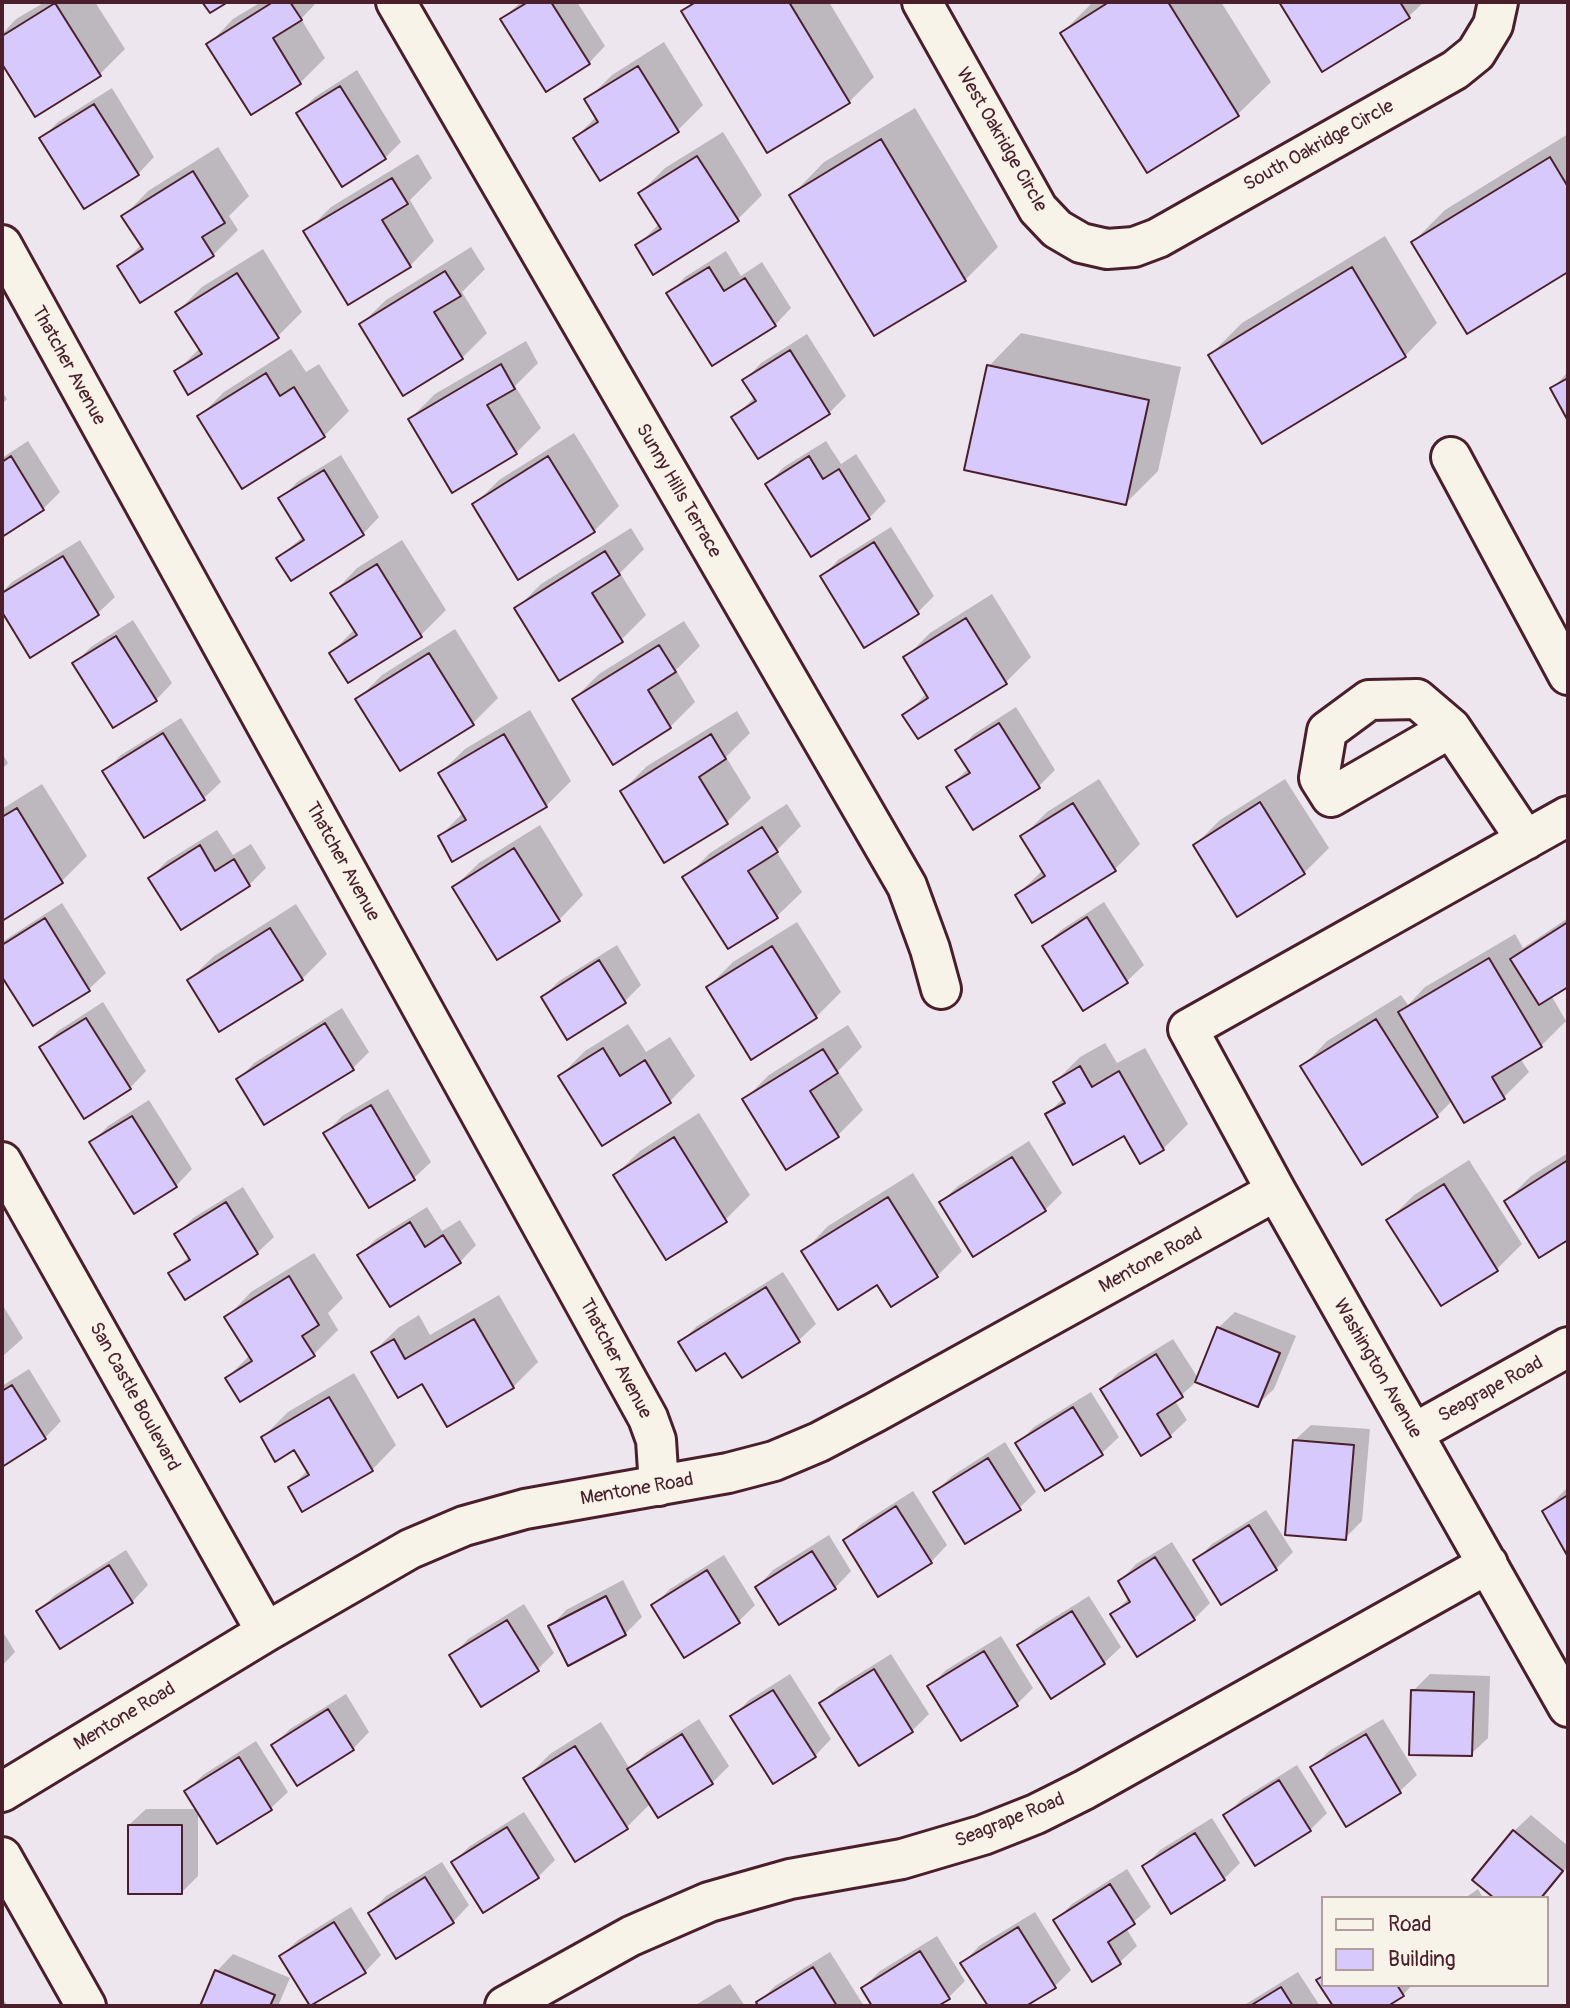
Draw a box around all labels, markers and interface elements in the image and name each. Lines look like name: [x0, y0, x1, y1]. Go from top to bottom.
street label: West Oakridge Circle: [951, 64, 1051, 216]
street label: South Oakridge Circle: [1240, 95, 1398, 197]
street label: Thatcher Avenue: [26, 302, 110, 430]
street label: Sunny Hills Terrace: [630, 420, 726, 562]
street label: Thatcher Avenue: [300, 798, 384, 926]
street label: Mentone Road: [1095, 1223, 1207, 1299]
street label: Thatcher Avenue: [574, 1295, 656, 1423]
street label: Washington Avenue: [1328, 1295, 1426, 1443]
street label: San Castle Boulevard: [84, 1319, 184, 1475]
street label: Seagrape Road: [1435, 1352, 1547, 1428]
street label: Mentone Road: [579, 1469, 695, 1511]
street label: Mentone Road: [70, 1678, 180, 1756]
street label: Seagrape Road: [952, 1789, 1068, 1853]
legend: [1322, 1896, 1549, 1987]
text: Road: [1388, 1911, 1432, 1938]
text: Building: [1388, 1946, 1455, 1973]

